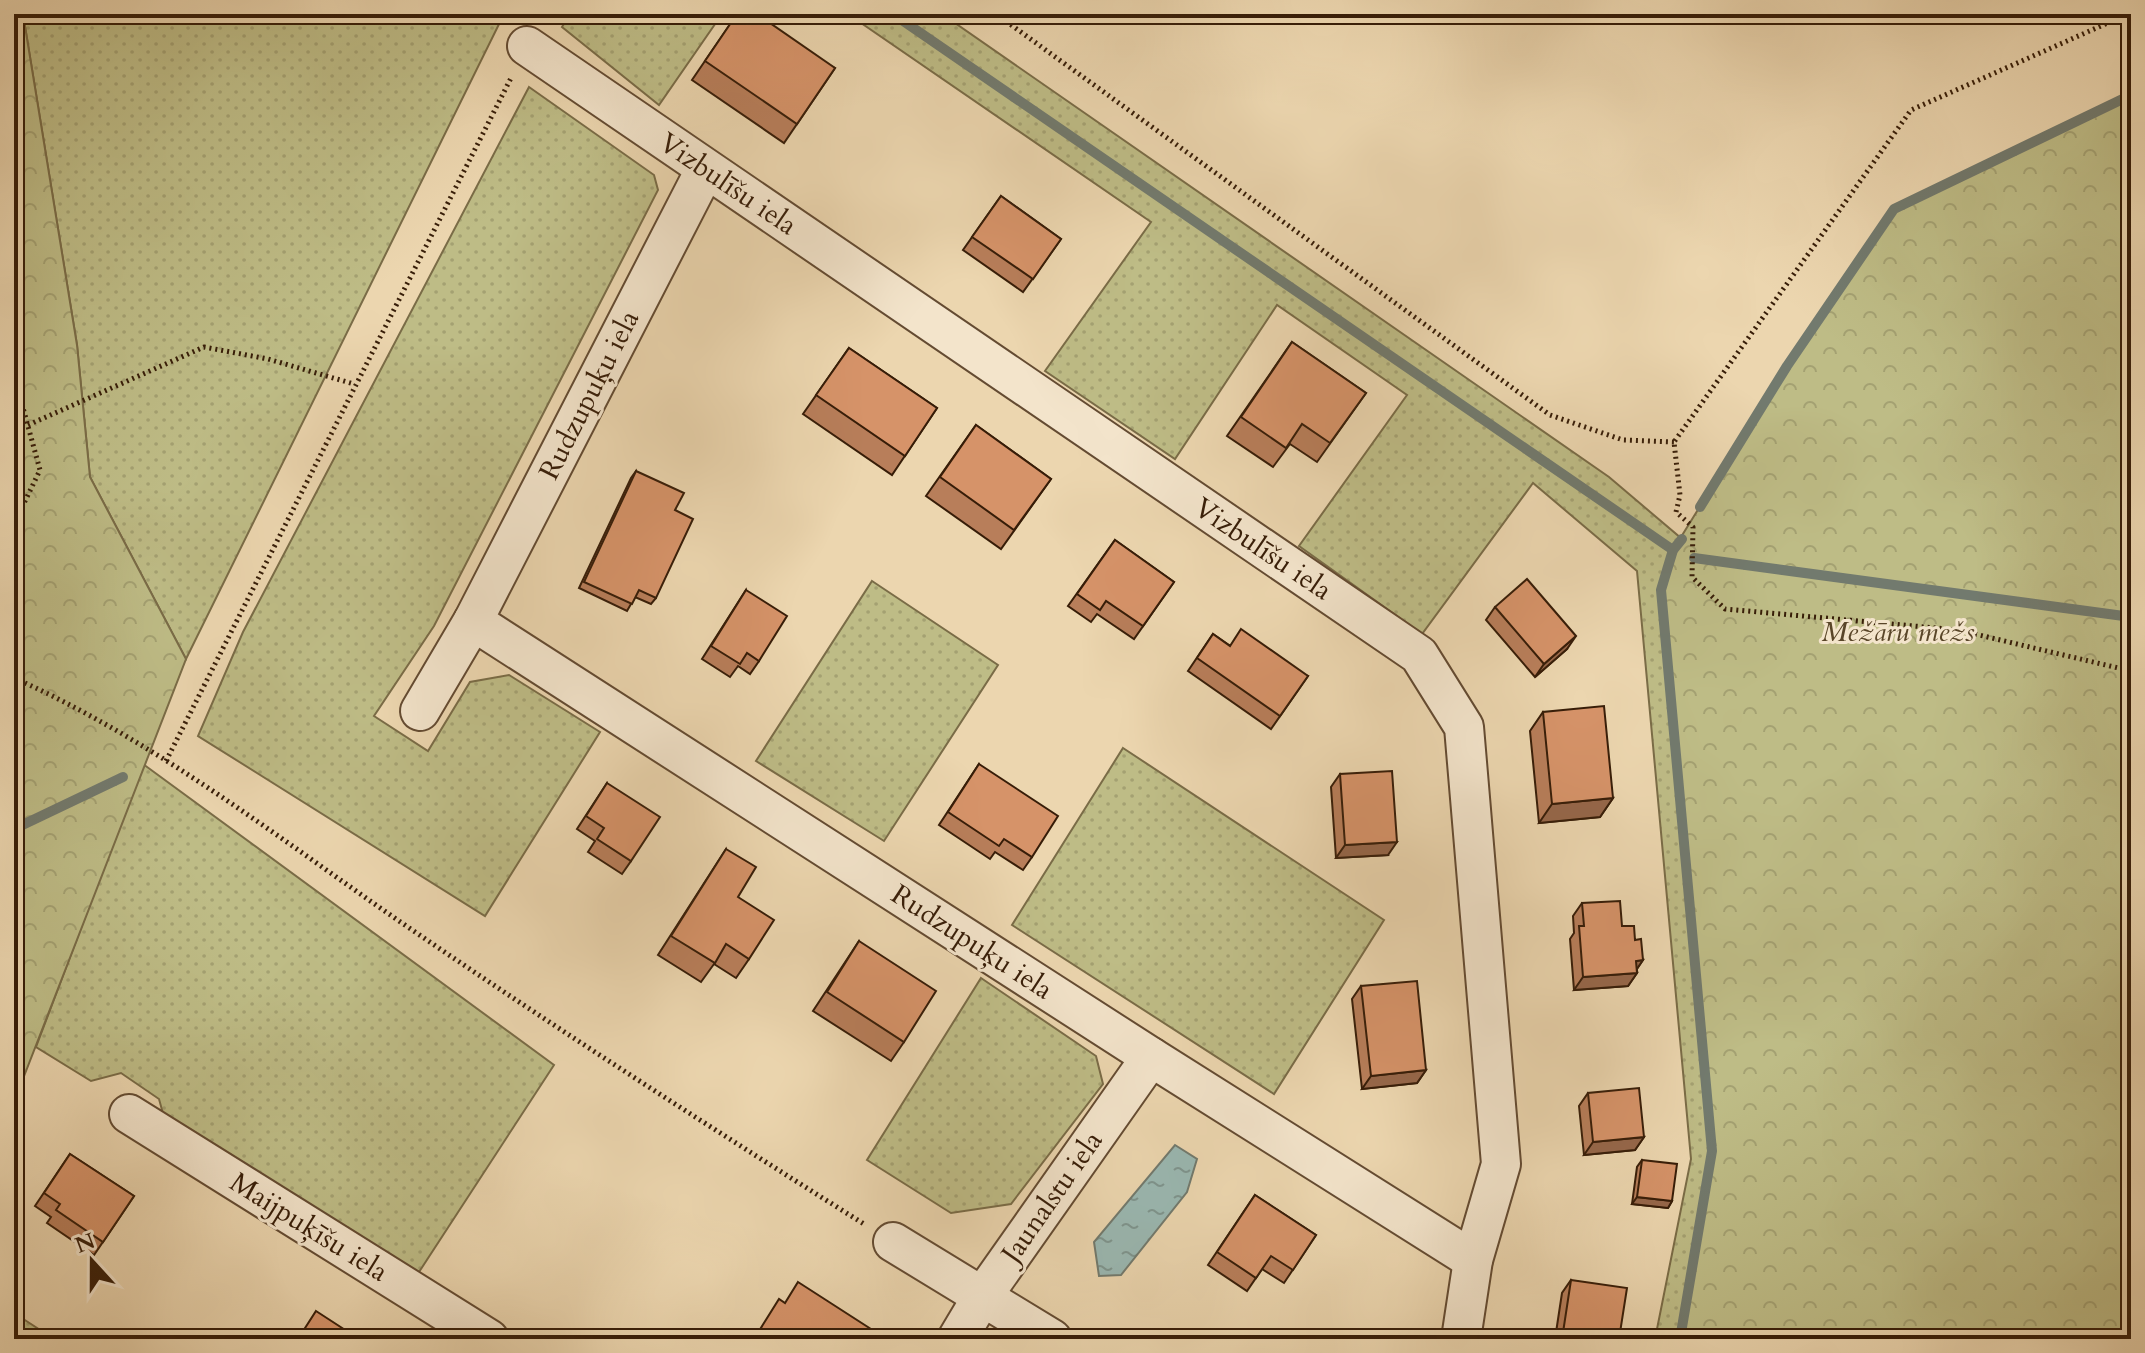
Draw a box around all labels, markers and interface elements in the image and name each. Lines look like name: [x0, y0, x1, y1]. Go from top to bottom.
street label: Vizbulīšu iela: [652, 124, 804, 244]
street label: Rudzupuķu iela: [530, 304, 648, 486]
street label: Vizbulīšu iela: [1187, 489, 1339, 609]
park label: Mežāru mežs: [1822, 613, 1975, 651]
street label: Rudzupuķu iela: [884, 876, 1060, 1008]
street label: Jaunalstu iela: [990, 1123, 1111, 1274]
street label: Maijpuķīšu iela: [223, 1163, 395, 1291]
north arrow: [52, 1221, 132, 1301]
text: N: [71, 1226, 99, 1261]

